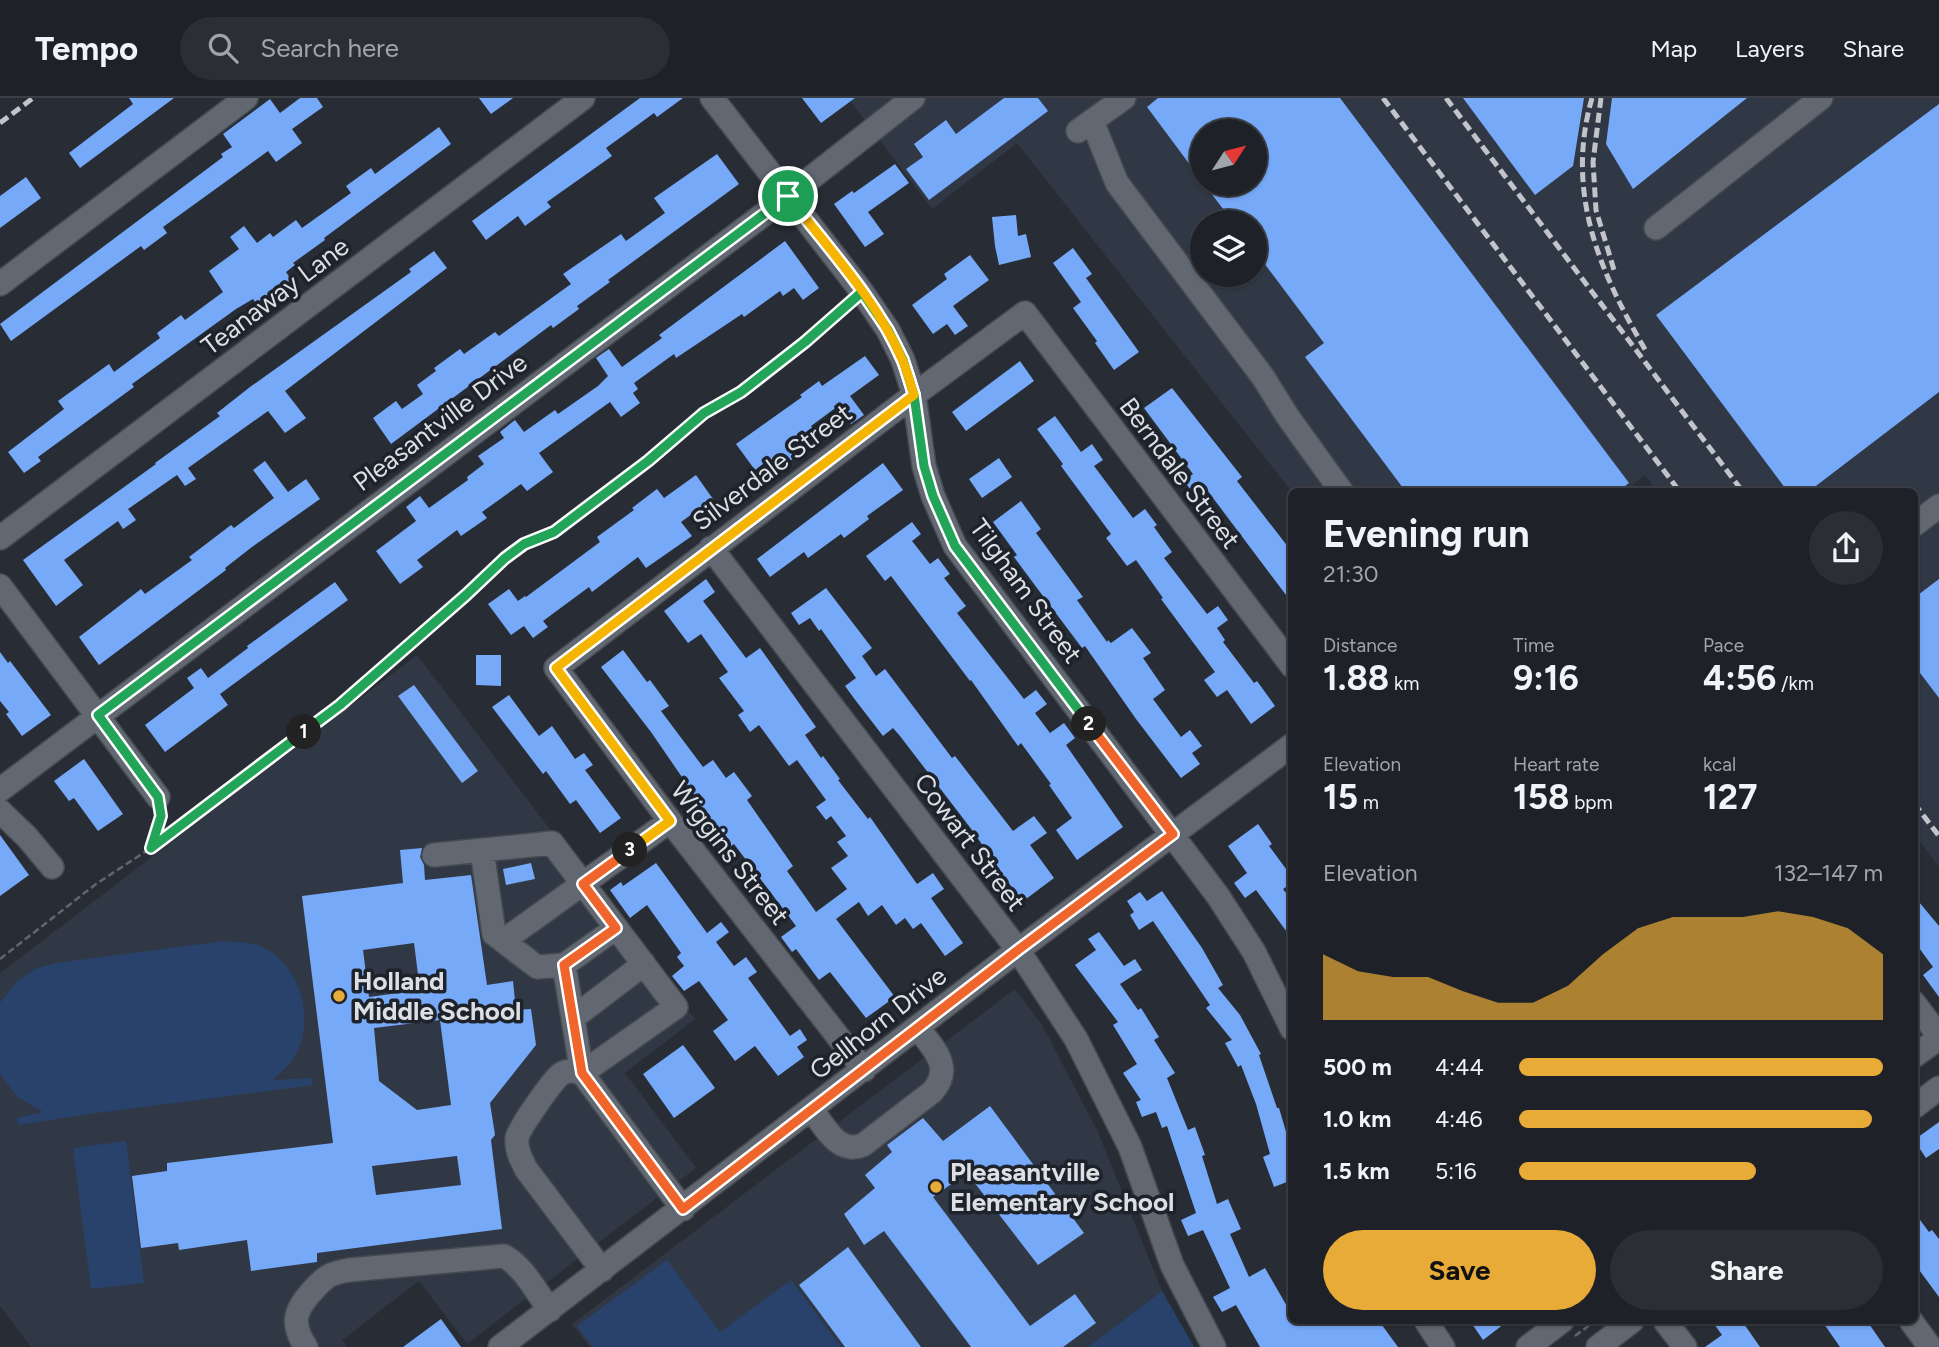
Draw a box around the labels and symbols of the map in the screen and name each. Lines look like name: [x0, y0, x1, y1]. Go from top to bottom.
north arrow: [1190, 119, 1267, 196]
pin: [758, 166, 818, 226]
street label: Teanaway Lane: [195, 230, 355, 362]
street label: Pleasantville Drive: [347, 346, 533, 498]
street label: Berndale Street: [1113, 391, 1247, 555]
street label: Silverdale Street: [686, 396, 858, 537]
street label: Tilgham Street: [963, 513, 1089, 670]
pin: 2: [1072, 706, 1106, 742]
pin: 1: [286, 714, 322, 750]
street label: Cowart Street: [908, 767, 1032, 918]
street label: Wiggins Street: [664, 775, 796, 931]
pin: 3: [612, 832, 648, 868]
street label: Gellhorn Drive: [803, 960, 953, 1086]
place label: Holland Middle School: [353, 965, 521, 1027]
marker: Holland Middle School: [331, 988, 347, 1004]
place label: Pleasantville Elementary School: [950, 1156, 1174, 1218]
marker: Pleasantville Elementary School: [928, 1179, 944, 1195]

